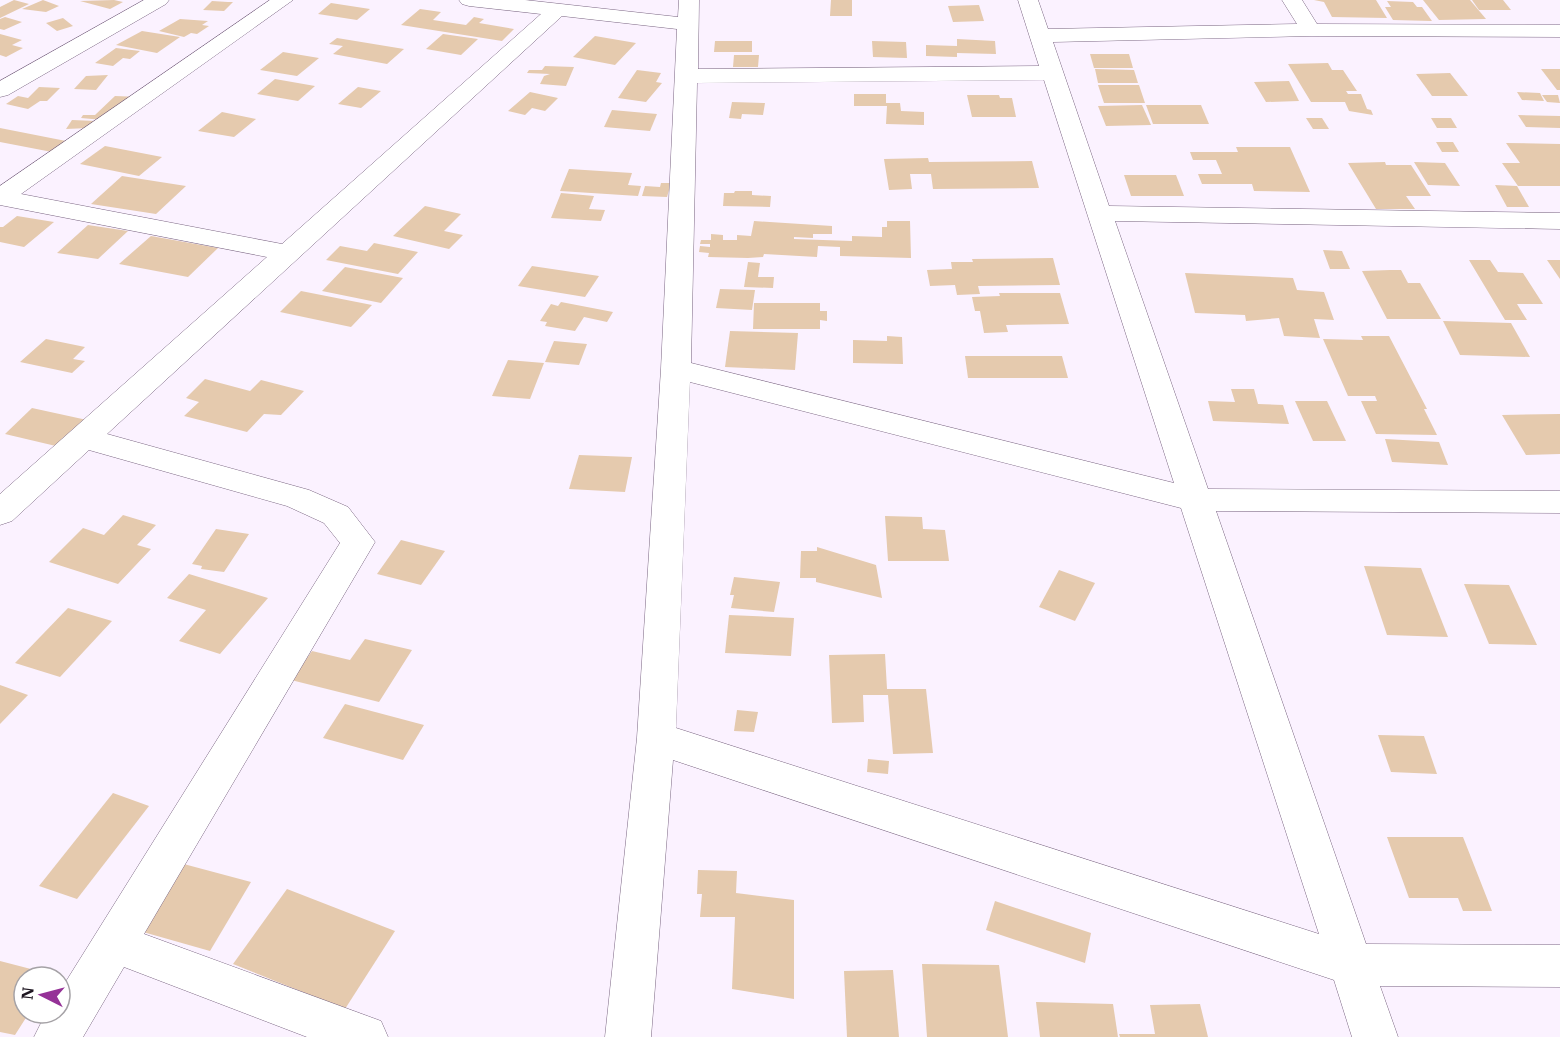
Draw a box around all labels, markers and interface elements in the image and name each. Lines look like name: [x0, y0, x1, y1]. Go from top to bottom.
north arrow: [12, 965, 72, 1025]
text: N: [16, 986, 38, 1001]

